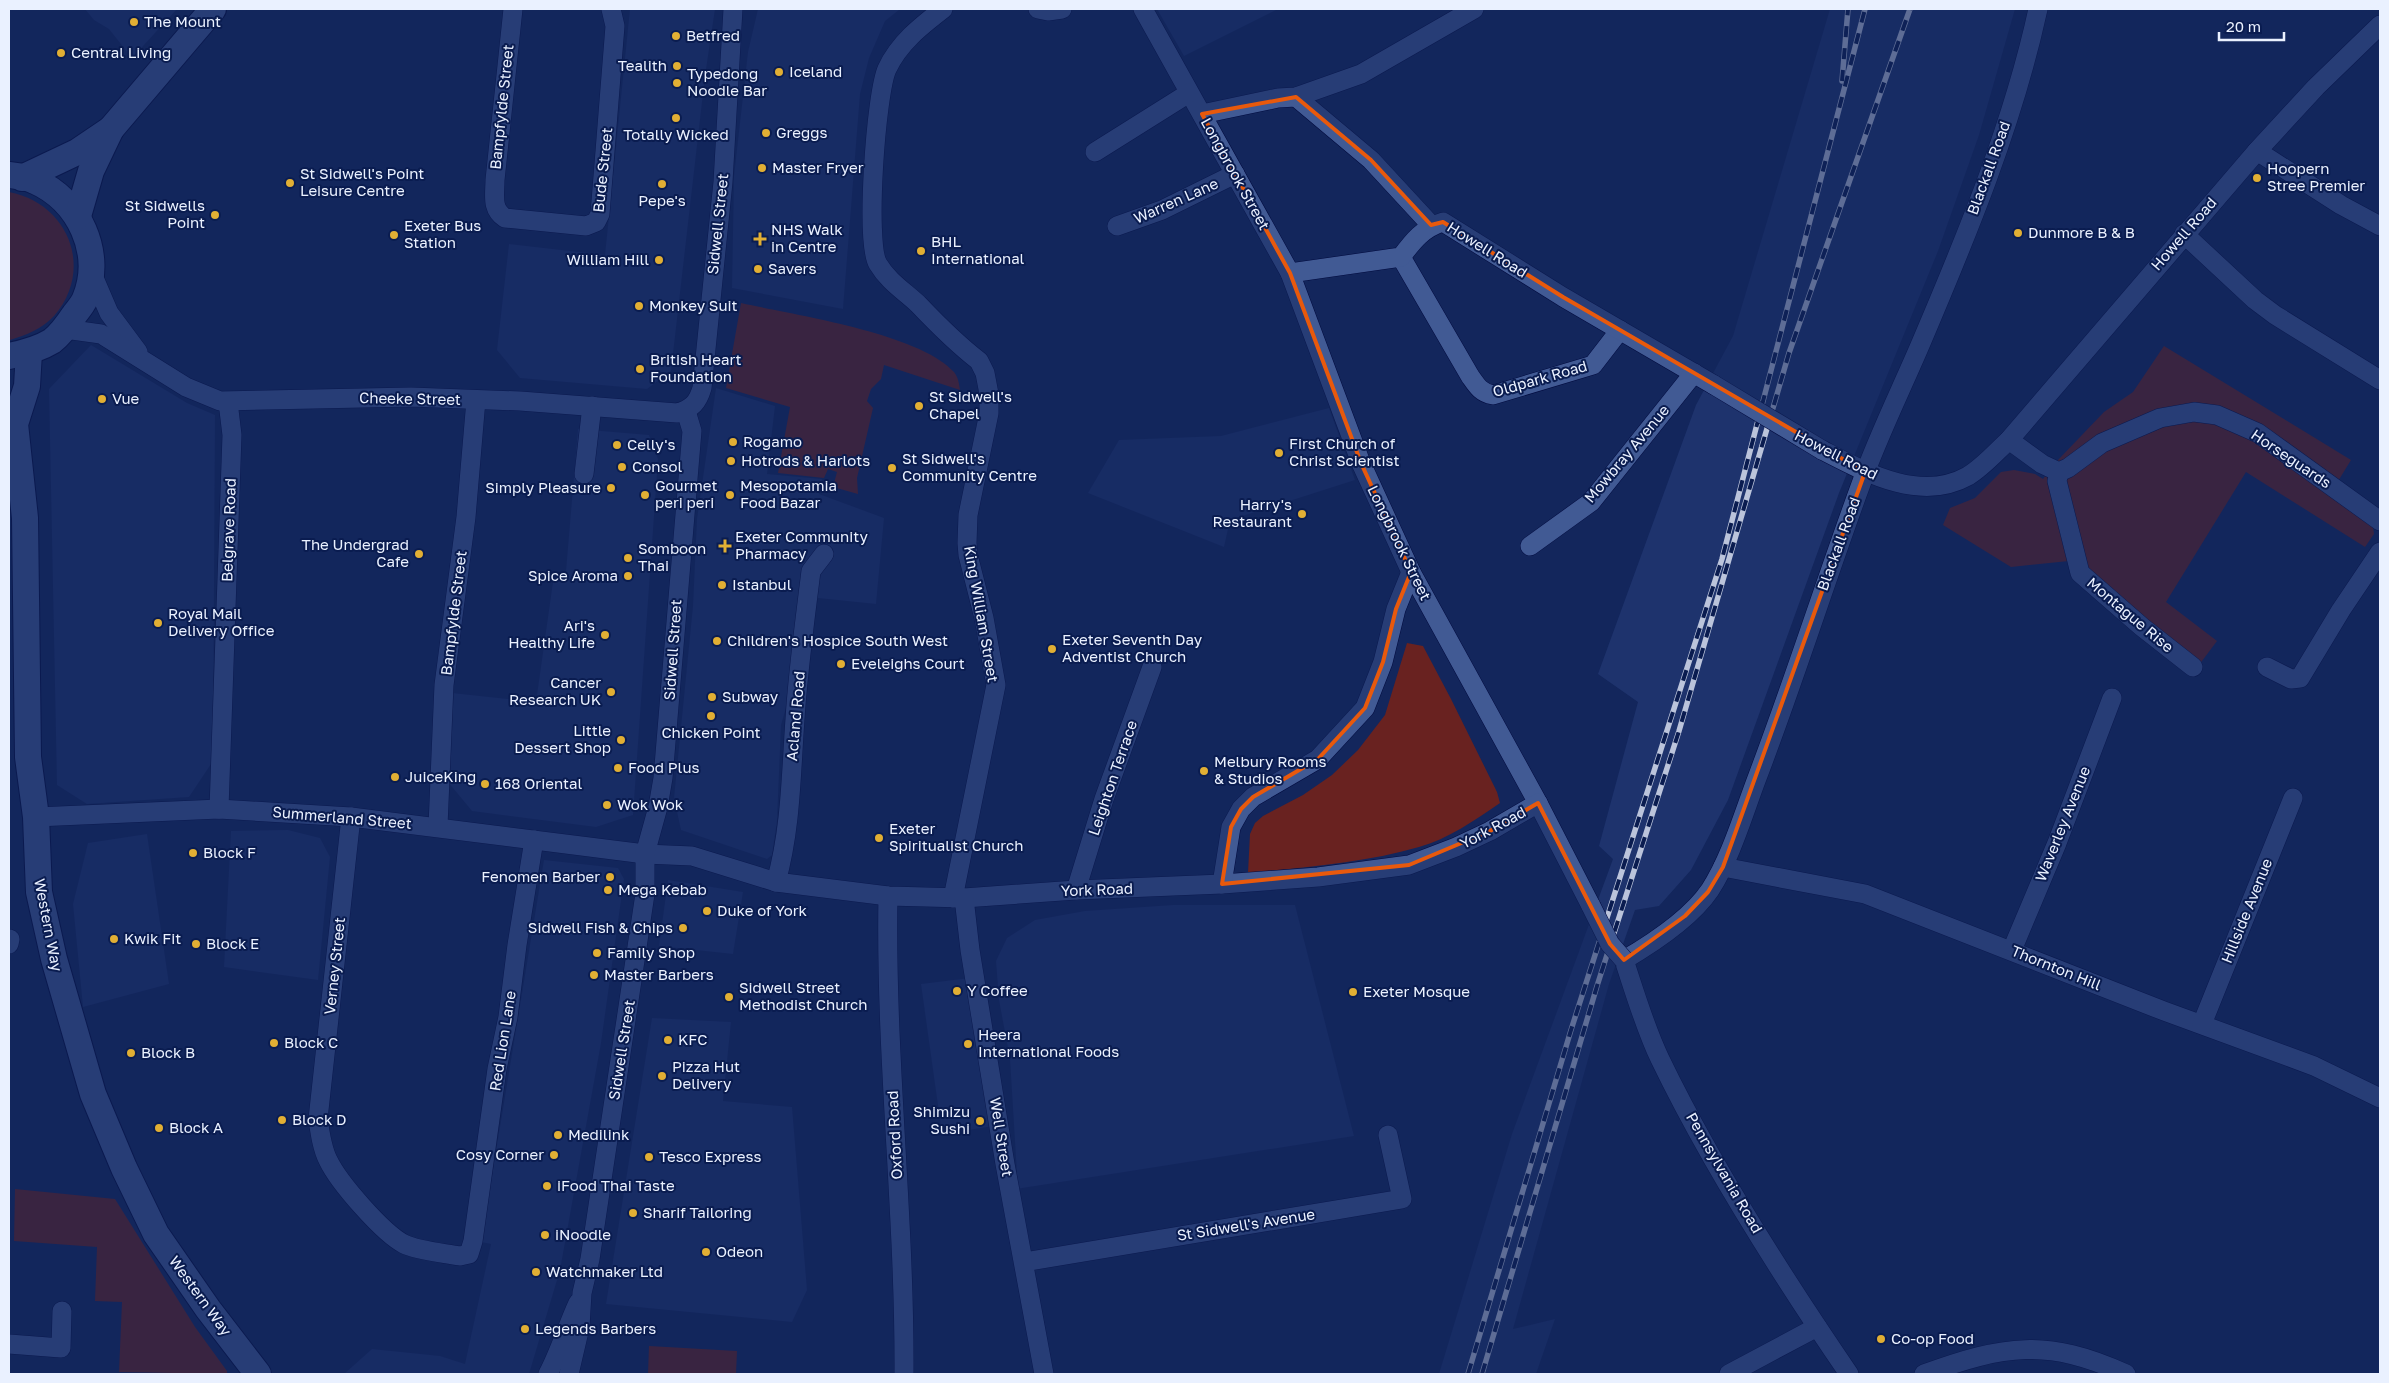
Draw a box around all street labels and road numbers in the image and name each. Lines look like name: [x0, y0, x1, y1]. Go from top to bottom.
street label: Bampfylde Street: [485, 43, 517, 170]
street label: Longbrook Street: [1198, 114, 1274, 233]
street label: Blackall Road: [1963, 118, 2013, 217]
street label: Bude Street: [589, 127, 615, 213]
street label: Sidwell Street: [703, 173, 731, 275]
street label: Warren Lane: [1131, 173, 1221, 227]
street label: Howell Road: [2147, 193, 2220, 274]
street label: Howell Road: [1444, 217, 1531, 281]
street label: Oldpark Road: [1490, 356, 1589, 400]
street label: Cheeke Street: [359, 388, 461, 408]
street label: Mowbray Avenue: [1580, 401, 1673, 506]
street label: Howell Road: [1792, 425, 1881, 483]
street label: Horseguards: [2248, 425, 2335, 492]
street label: Belgrave Road: [217, 478, 239, 582]
street label: Longbrook Street: [1364, 482, 1435, 603]
street label: Blackall Road: [1813, 494, 1863, 593]
street label: King William Street: [961, 544, 1003, 684]
street label: Bampfylde Street: [436, 549, 470, 676]
street label: Montague Rise: [2084, 573, 2178, 656]
street label: Sidwell Street: [659, 599, 685, 701]
street label: Acland Road: [782, 670, 808, 762]
street label: Leighton Terrace: [1084, 717, 1140, 838]
street label: Waverley Avenue: [2031, 763, 2094, 884]
street label: Summerland Street: [272, 802, 412, 832]
street label: York Road: [1456, 802, 1529, 852]
street label: Hillside Avenue: [2217, 855, 2275, 966]
street label: Western Way: [31, 877, 67, 973]
street label: York Road: [1061, 879, 1133, 899]
street label: Verney Street: [320, 916, 348, 1016]
street label: Thornton Hill: [2009, 941, 2104, 993]
street label: Red Lion Lane: [485, 989, 519, 1092]
street label: Sidwell Street: [604, 998, 638, 1101]
street label: Oxford Road: [883, 1090, 905, 1180]
street label: Well Street: [987, 1096, 1017, 1178]
street label: Pennsylvania Road: [1683, 1109, 1767, 1236]
street label: St Sidwell's Avenue: [1176, 1204, 1316, 1244]
street label: Western Way: [166, 1252, 236, 1339]

